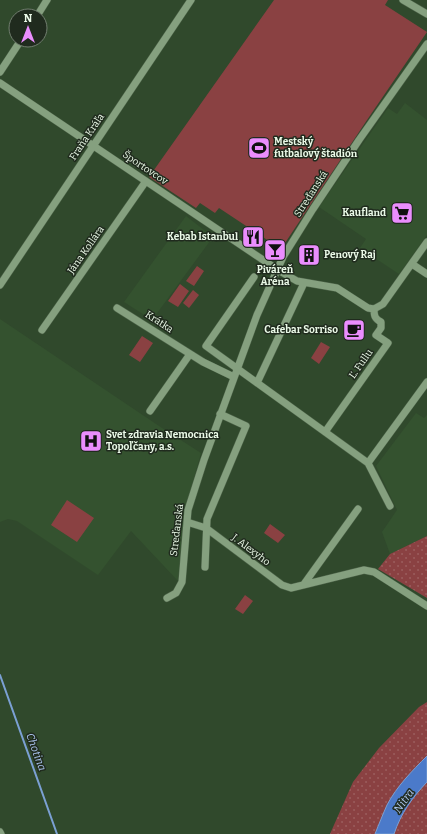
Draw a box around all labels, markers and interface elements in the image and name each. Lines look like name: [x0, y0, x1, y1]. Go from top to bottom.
north arrow: [8, 8, 48, 48]
text: N: [24, 12, 33, 25]
street label: Fraňa Kráľa: [67, 111, 107, 163]
sports icon: Mestský futbalový štadión: [246, 135, 272, 161]
place label: Mestský futbalový štadión: [274, 135, 358, 160]
street label: Športovcov: [120, 147, 172, 188]
street label: Streďanská: [292, 168, 331, 219]
supermarket icon: Kaufland: [389, 200, 415, 226]
place label: Kaufland: [342, 207, 386, 219]
street label: Jána Kollára: [65, 223, 107, 277]
restaurant icon: Kebab Istanbul: [240, 224, 266, 250]
place label: Kebab Istanbul: [167, 231, 238, 243]
bar icon: Piváreň Aréna: [262, 237, 288, 263]
building icon: Penový Raj: [296, 242, 322, 268]
place label: Penový Raj: [324, 248, 376, 261]
place label: Piváreň Aréna: [257, 263, 294, 288]
street label: Krátka: [143, 309, 176, 336]
cafe icon: Cafebar Sorriso: [341, 317, 367, 343]
place label: Cafebar Sorriso: [264, 324, 338, 336]
street label: Ľ. Fullu: [347, 347, 375, 381]
hospital icon: Svet zdravia Nemocnica Topoľčany, a.s.: [78, 428, 104, 454]
place label: Svet zdravia Nemocnica Topoľčany, a.s.: [106, 429, 219, 453]
street label: Streďanská: [168, 503, 186, 557]
street label: J. Alexyho: [229, 531, 273, 568]
water label: Chotina: [23, 731, 49, 773]
water label: Nitra: [391, 787, 417, 815]

